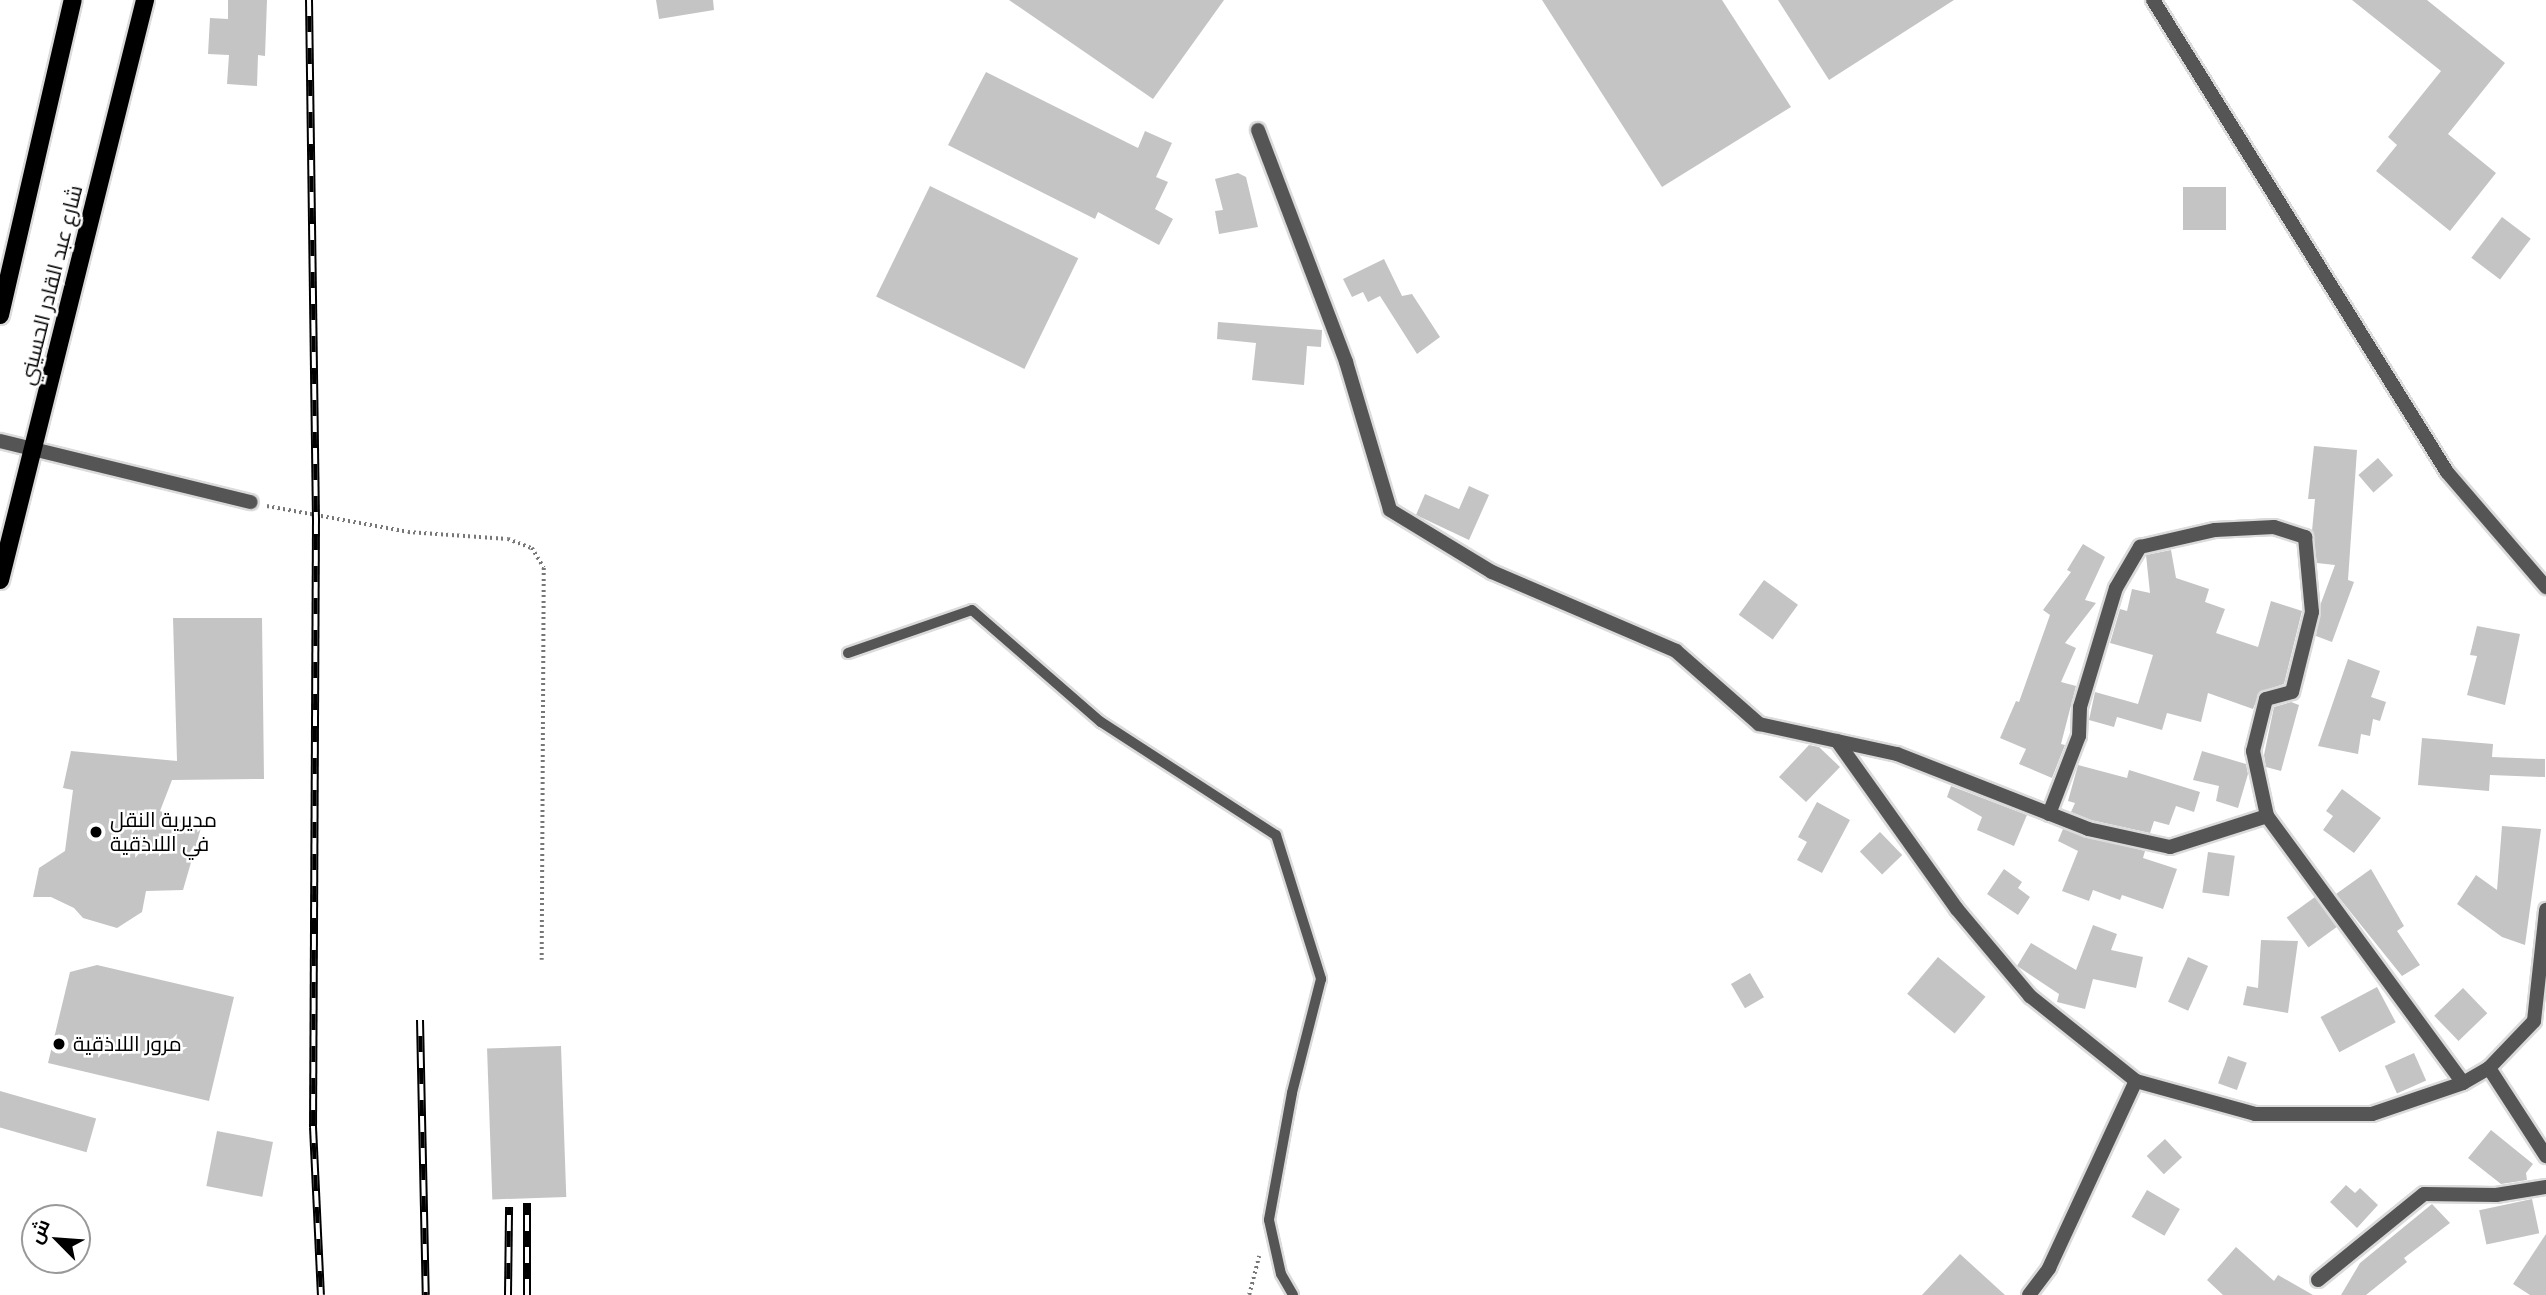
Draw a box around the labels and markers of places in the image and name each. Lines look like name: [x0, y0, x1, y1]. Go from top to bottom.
place label: مديرية النقل في اللاذقية: [110, 807, 217, 857]
marker: مديرية النقل في اللاذقية: [88, 824, 104, 840]
place label: مرور اللاذقية: [73, 1031, 182, 1057]
marker: مرور اللاذقية: [51, 1036, 67, 1052]

